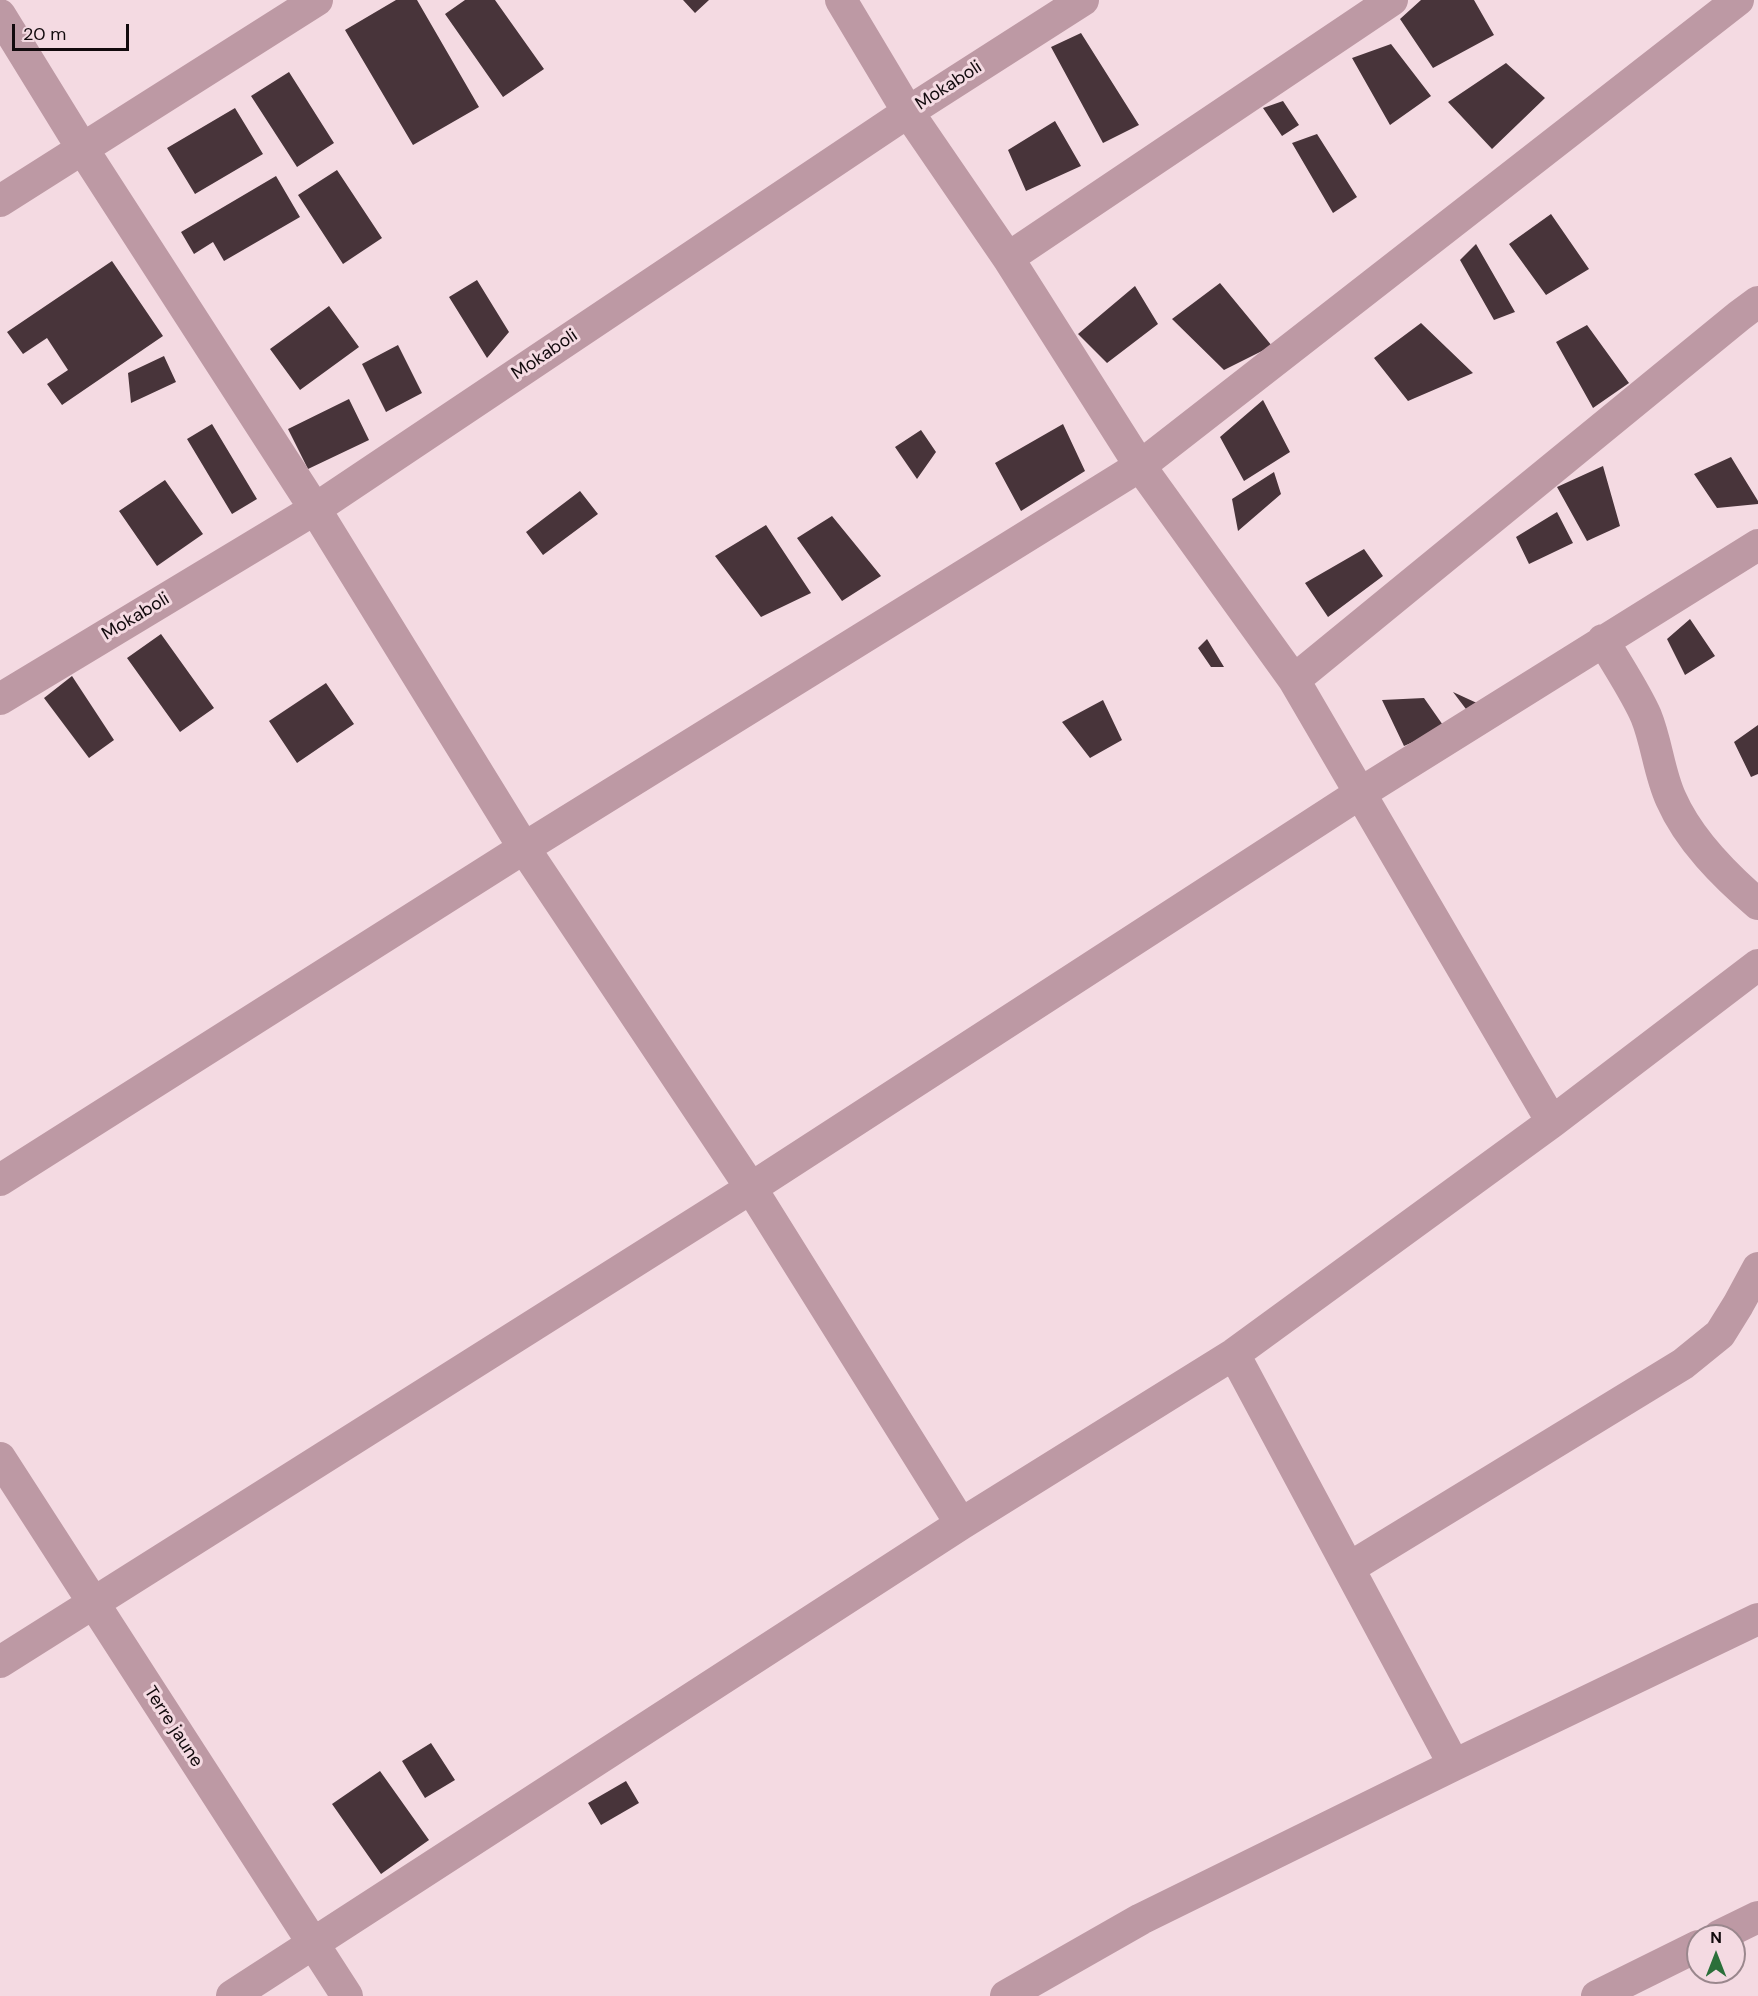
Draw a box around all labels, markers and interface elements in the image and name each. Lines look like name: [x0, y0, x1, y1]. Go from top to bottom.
scale bar: [15, 12, 132, 50]
text: 20 m: [23, 22, 66, 46]
street label: Mokaboli: [912, 57, 986, 115]
street label: Mokaboli: [508, 325, 582, 385]
street label: Mokaboli: [98, 588, 174, 646]
street label: Terre jaune: [139, 1683, 207, 1771]
north arrow: [1686, 1924, 1746, 1984]
text: N: [1710, 1927, 1722, 1948]

